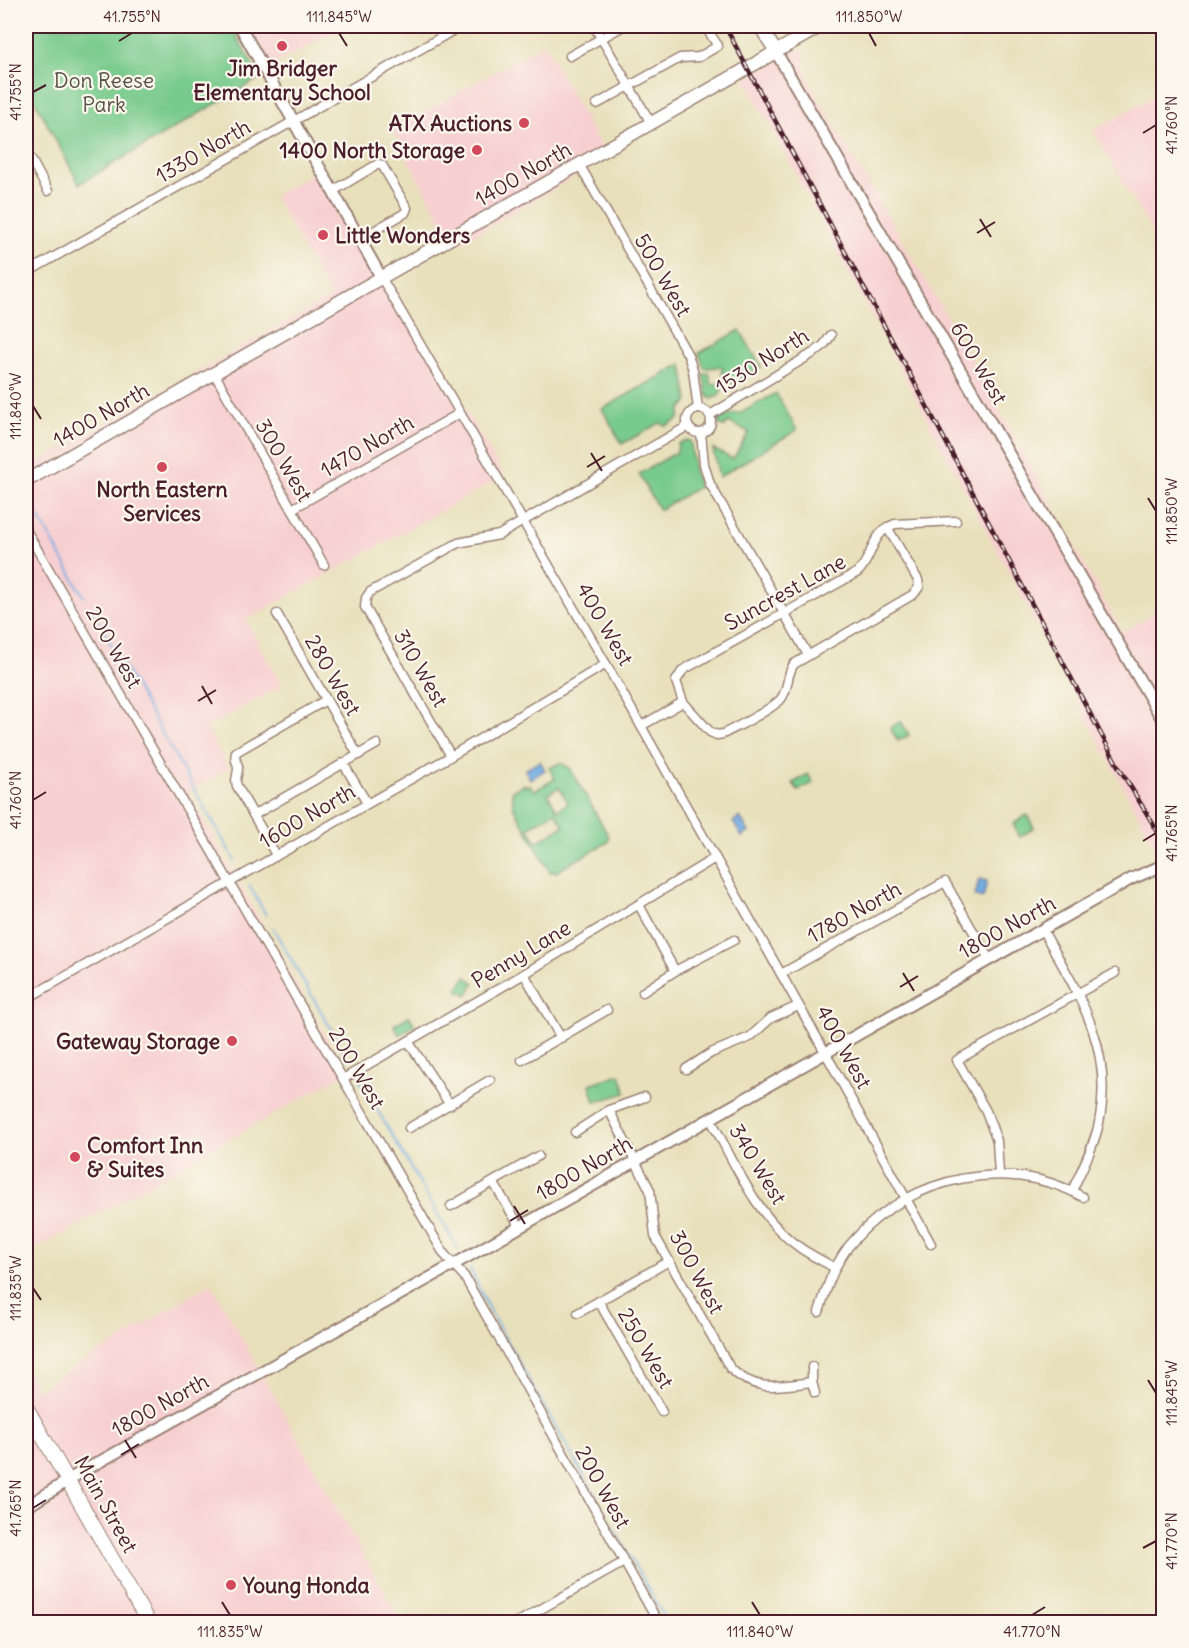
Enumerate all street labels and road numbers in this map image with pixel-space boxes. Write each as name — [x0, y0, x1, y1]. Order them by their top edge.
street label: 1330 North — [151, 113, 255, 189]
street label: 1400 North — [470, 136, 576, 212]
street label: 500 West — [629, 229, 697, 321]
street label: 600 West — [945, 317, 1013, 409]
street label: 1530 North — [710, 322, 814, 400]
street label: 1400 North — [48, 377, 154, 453]
street label: 1470 North — [316, 408, 418, 484]
street label: 300 West — [250, 414, 318, 506]
street label: Suncrest Lane — [720, 548, 850, 636]
street label: 400 West — [571, 578, 639, 670]
street label: 200 West — [80, 601, 148, 693]
street label: 310 West — [388, 624, 454, 712]
street label: 280 West — [299, 630, 367, 720]
street label: 1600 North — [254, 778, 360, 854]
street label: 1780 North — [802, 875, 906, 949]
street label: 1800 North — [954, 889, 1060, 965]
street label: Penny Lane — [466, 914, 576, 994]
street label: 400 West — [810, 1001, 878, 1093]
street label: 200 West — [323, 1022, 391, 1114]
street label: 340 West — [723, 1119, 793, 1209]
street label: 1800 North — [531, 1130, 637, 1206]
street label: 300 West — [664, 1226, 730, 1318]
street label: 250 West — [612, 1303, 680, 1393]
street label: 1800 North — [107, 1367, 213, 1443]
street label: 200 West — [569, 1441, 637, 1533]
street label: Main Street — [68, 1451, 144, 1557]

